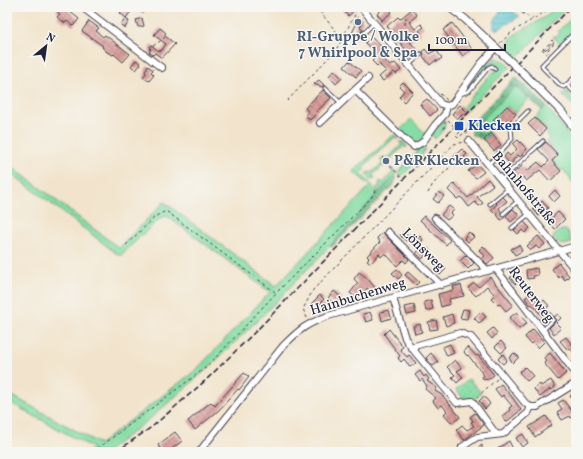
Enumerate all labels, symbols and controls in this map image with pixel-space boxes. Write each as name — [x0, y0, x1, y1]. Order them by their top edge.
marker: RI-Gruppe / Wolke 7 Whirlpool & Spa — [353, 17, 363, 27]
north arrow — [26, 26, 66, 66]
scale bar — [429, 26, 505, 52]
place label: RI-Gruppe / Wolke 7 Whirlpool & Spa — [297, 28, 419, 63]
text: N — [43, 30, 57, 47]
text: 100 m — [435, 33, 468, 49]
place label: Klecken — [468, 117, 521, 136]
marker: Klecken — [453, 120, 465, 132]
street label: Bahnhofstraße — [487, 148, 561, 231]
place label: P&R Klecken — [394, 152, 479, 171]
marker: P&R Klecken — [381, 156, 391, 166]
street label: Lönsweg — [397, 224, 449, 276]
street label: Reuterweg — [504, 263, 558, 327]
street label: Hainbuchenweg — [308, 273, 408, 321]

